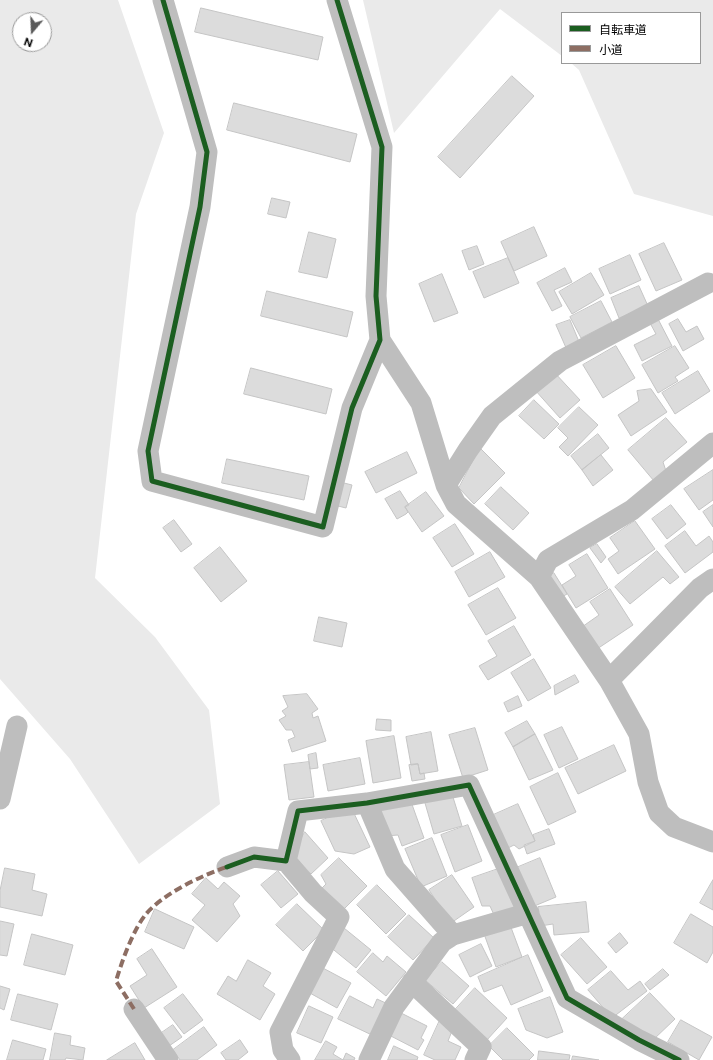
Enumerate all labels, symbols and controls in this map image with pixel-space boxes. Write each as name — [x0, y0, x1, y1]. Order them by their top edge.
north arrow — [12, 12, 52, 52]
legend — [561, 12, 701, 64]
text: 自転車道 — [599, 23, 647, 37]
text: N — [22, 35, 34, 49]
text: 小道 — [599, 43, 623, 57]

